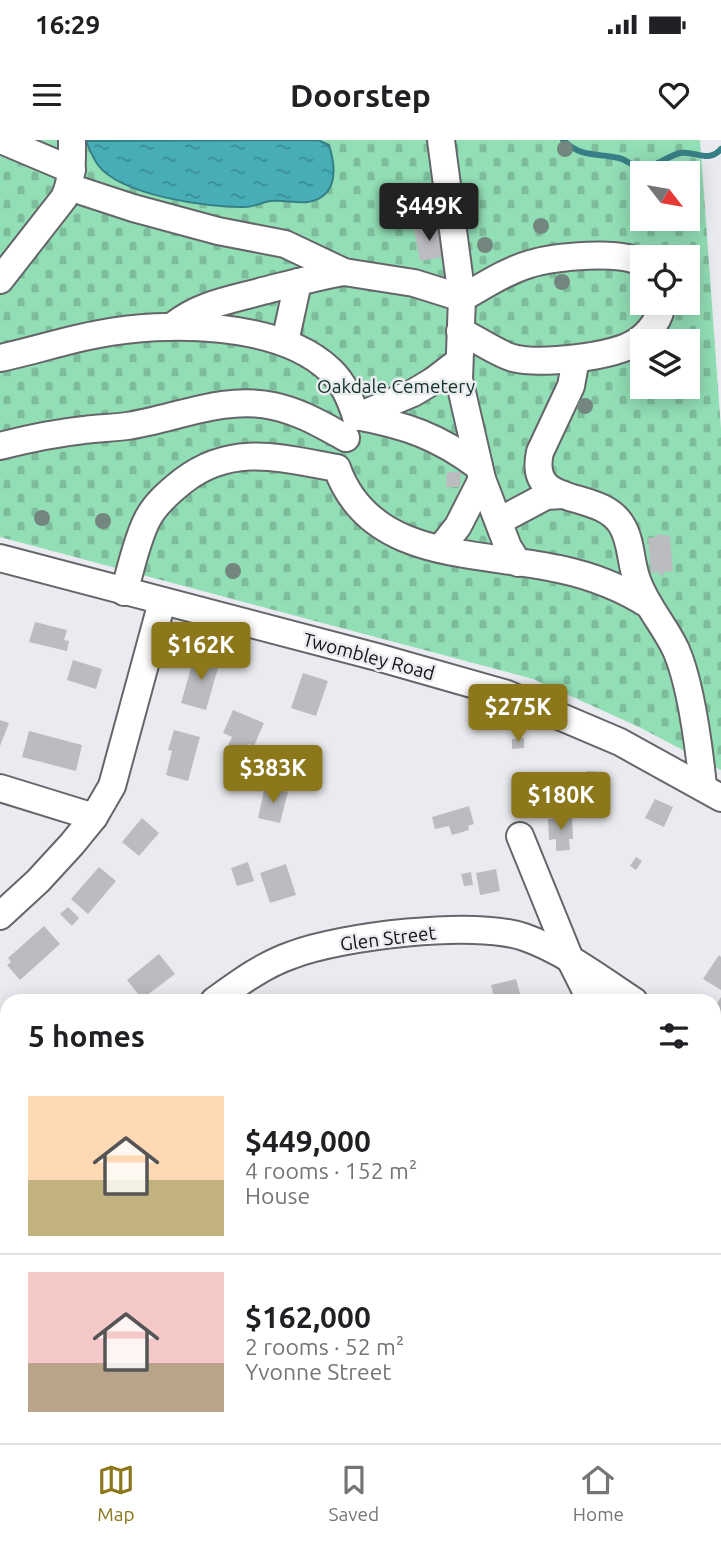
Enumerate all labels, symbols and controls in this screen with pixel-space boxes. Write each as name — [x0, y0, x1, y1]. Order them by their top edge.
text: 16:29 — [35, 10, 100, 39]
icon: menu — [28, 76, 66, 114]
icon: heart — [655, 76, 693, 114]
text: Doorstep — [290, 77, 431, 113]
north arrow — [630, 161, 700, 231]
map controls — [630, 161, 700, 399]
pin: $449K — [380, 183, 478, 243]
text: $449K — [395, 193, 463, 218]
button: locate — [630, 245, 700, 315]
button: layers — [630, 329, 700, 399]
park label: Oakdale Cemetery — [317, 375, 475, 397]
pin: $162K — [152, 622, 250, 682]
street label: Twombley Road — [301, 628, 437, 684]
text: $162K — [167, 632, 235, 657]
pin: $275K — [469, 684, 567, 744]
text: $275K — [484, 694, 552, 719]
pin: $383K — [224, 746, 322, 805]
text: $383K — [239, 755, 307, 780]
pin: $180K — [512, 772, 610, 832]
text: $180K — [527, 782, 595, 807]
street label: Glen Street — [339, 921, 438, 955]
icon: filters — [655, 1017, 693, 1055]
text: 5 homes — [28, 1019, 145, 1053]
icon: home — [84, 1124, 168, 1208]
text: $449,000 — [245, 1124, 371, 1158]
text: 4 rooms · 152 m² — [245, 1158, 417, 1183]
text: House — [245, 1183, 310, 1208]
icon: home — [84, 1300, 168, 1384]
text: $162,000 — [245, 1300, 371, 1334]
text: 2 rooms · 52 m² — [245, 1334, 404, 1359]
text: Yvonne Street — [245, 1359, 391, 1384]
tab: Map — [97, 1461, 135, 1525]
tab: Saved — [329, 1461, 379, 1525]
tab: Home — [573, 1461, 624, 1525]

